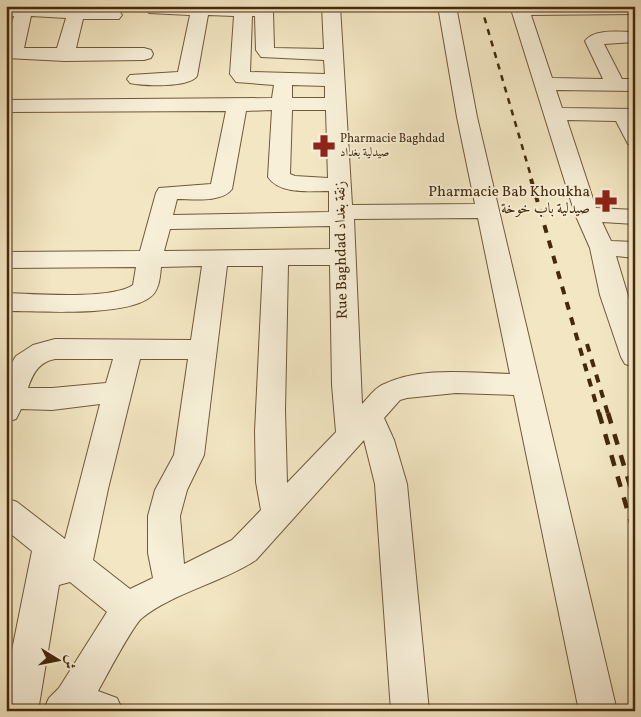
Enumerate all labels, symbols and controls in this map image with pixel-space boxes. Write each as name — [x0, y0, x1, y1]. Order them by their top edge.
place label: Pharmacie Baghdad صيدلية بغداد — [340, 131, 445, 161]
pharmacy icon: Pharmacie Baghdad صيدلية بغداد — [311, 133, 337, 159]
street label: Rue Baghdad زنقة بغداد — [330, 181, 354, 319]
place label: Pharmacie Bab Khoukha صيدلية باب خوخة — [428, 182, 590, 220]
pharmacy icon: Pharmacie Bab Khoukha صيدلية باب خوخة — [593, 188, 619, 214]
north arrow — [32, 634, 82, 684]
text: ش — [59, 654, 80, 671]

